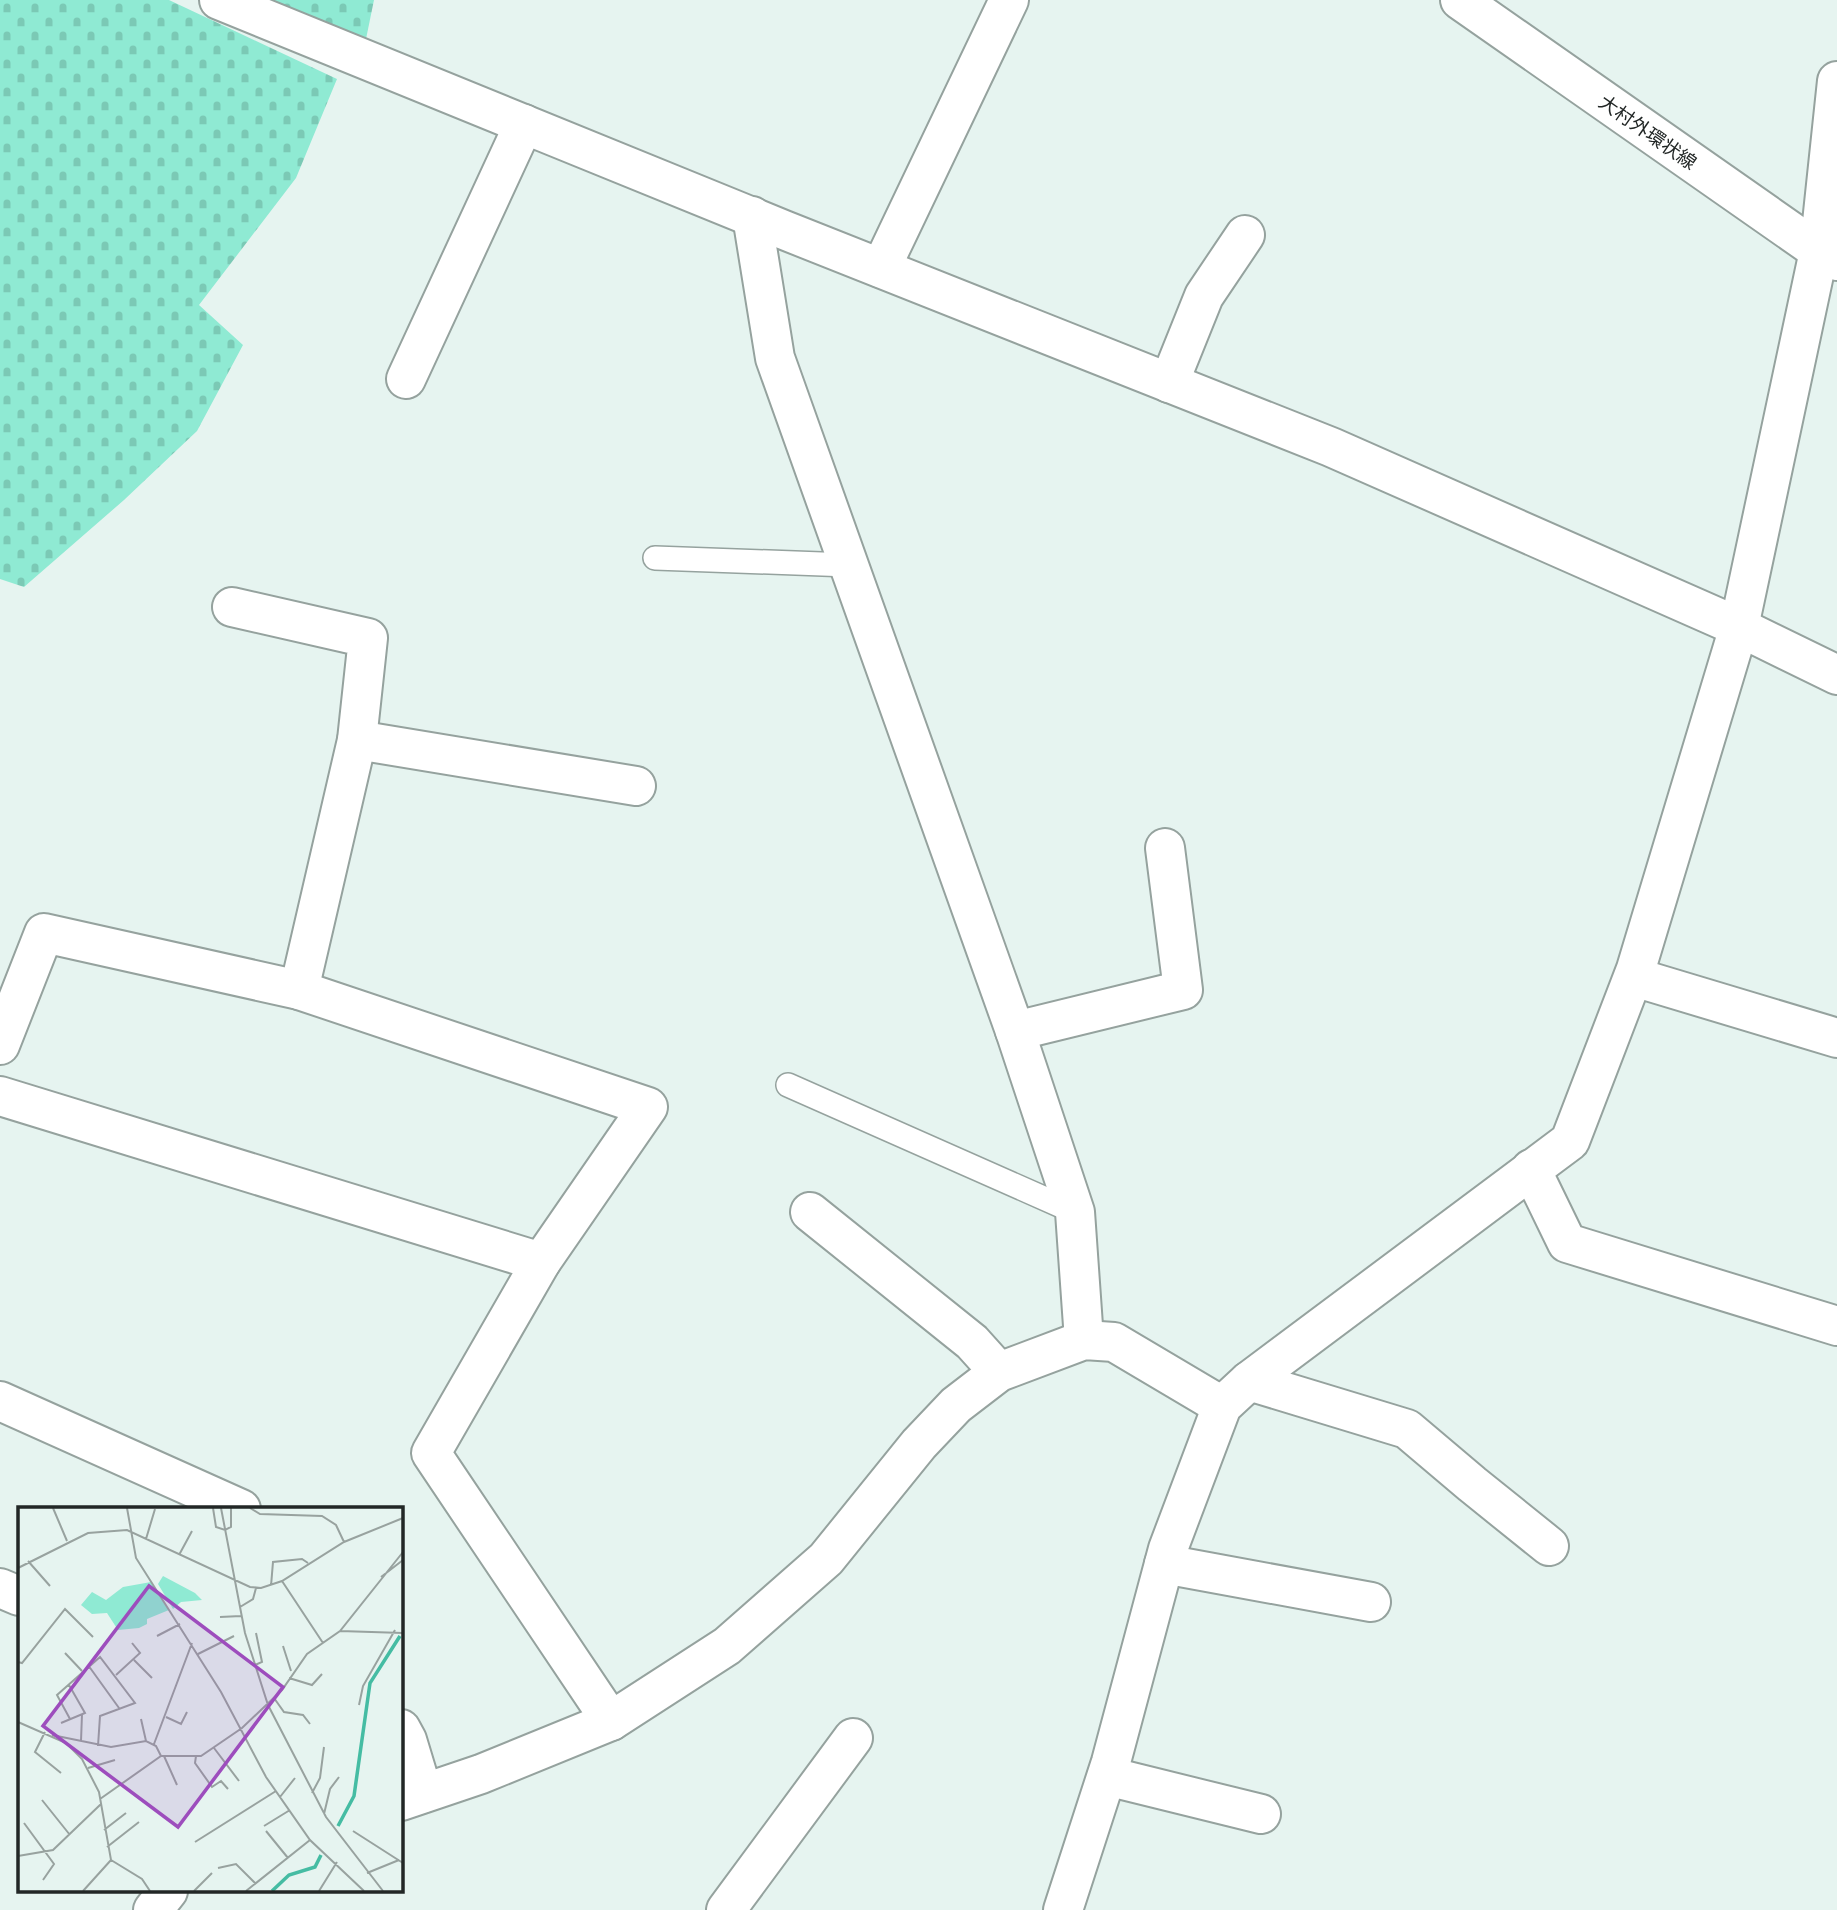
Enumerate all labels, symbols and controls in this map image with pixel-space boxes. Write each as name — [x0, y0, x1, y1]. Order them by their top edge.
street label: 大村外環状線 — [1594, 89, 1702, 175]
inset map — [18, 1507, 402, 1892]

